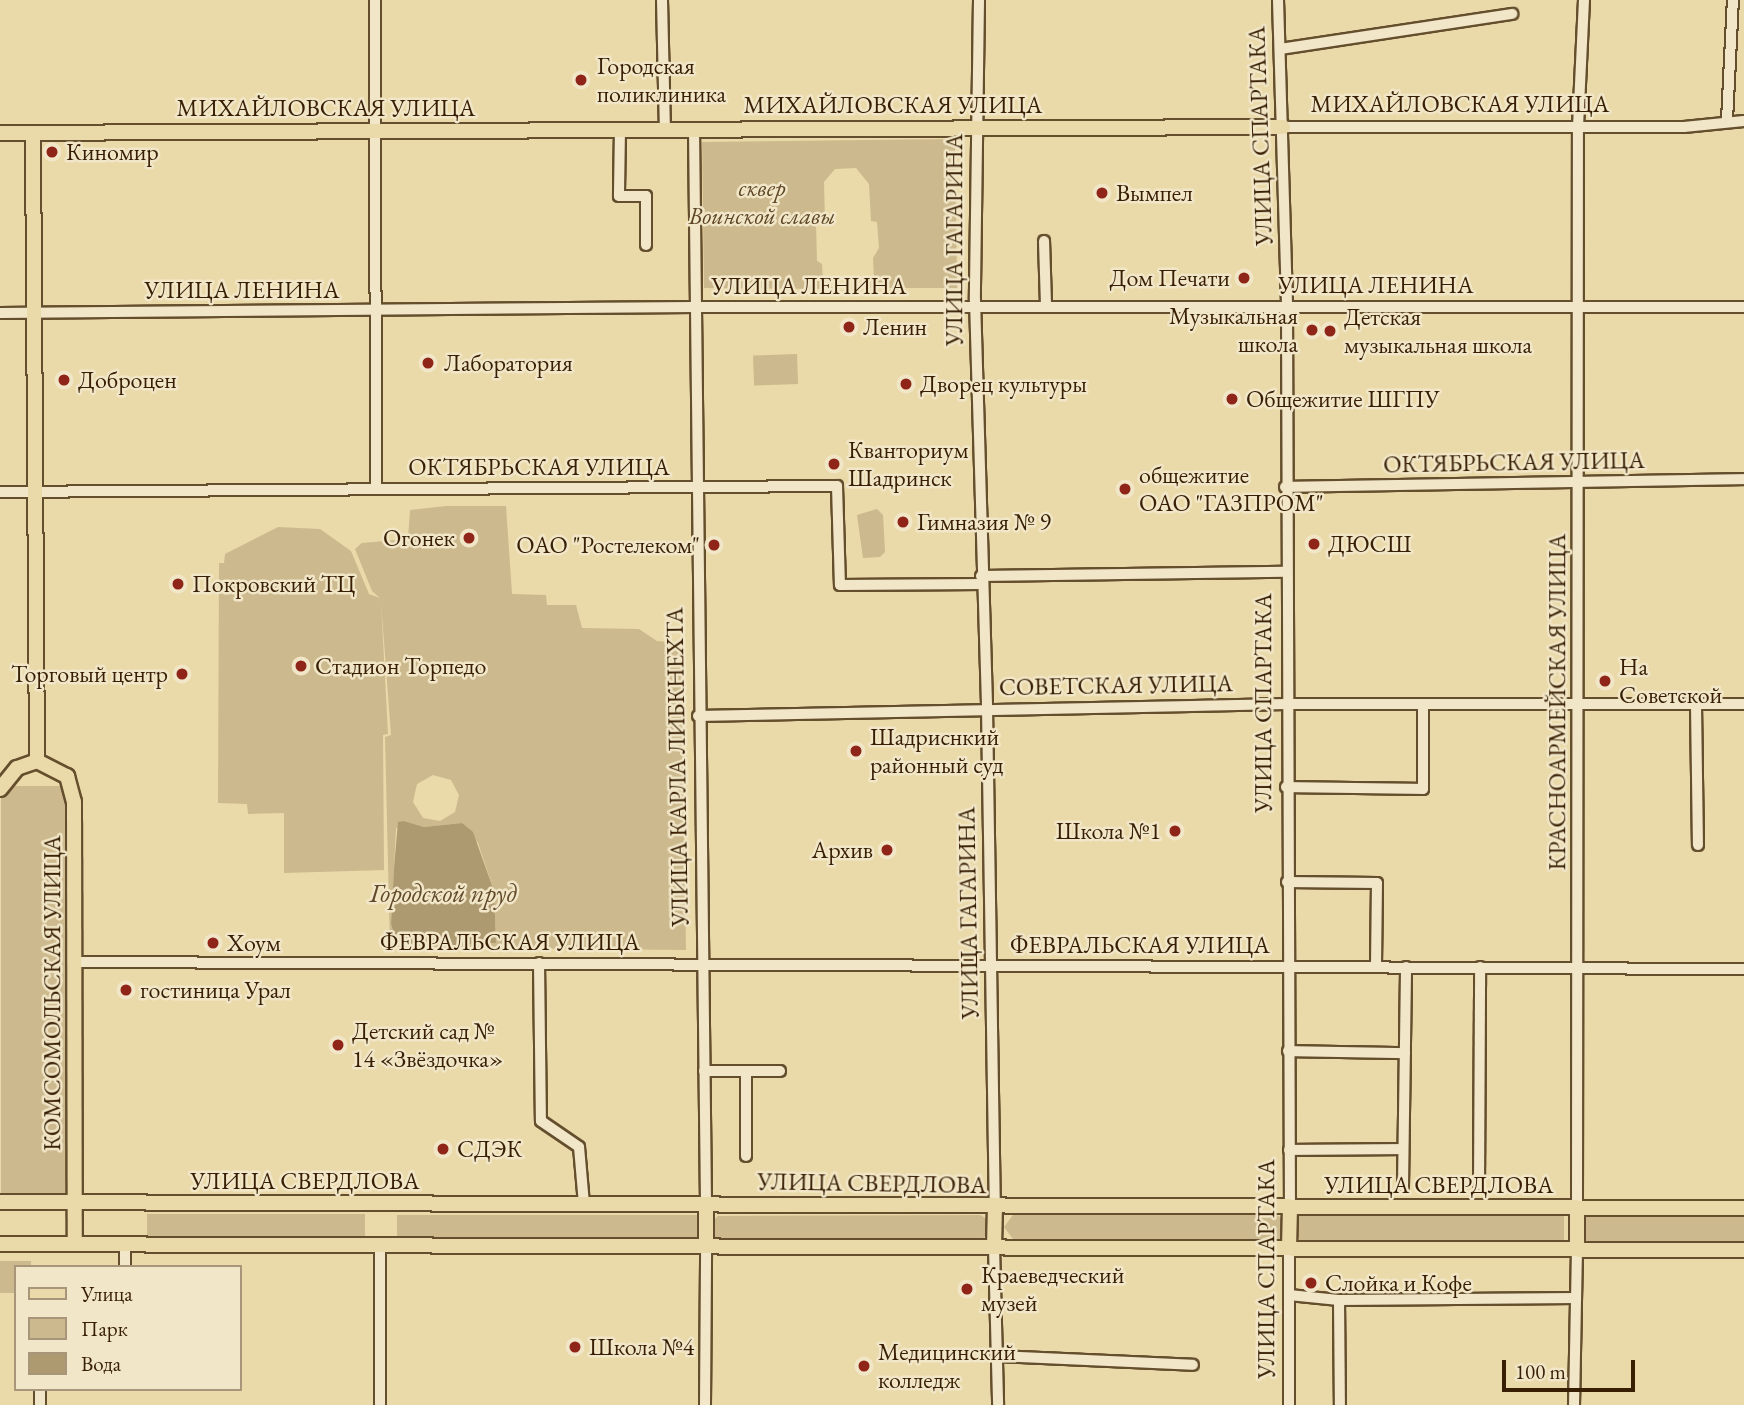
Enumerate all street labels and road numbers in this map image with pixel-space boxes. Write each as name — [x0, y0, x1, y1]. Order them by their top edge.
street label: УЛИЦА СПАРТАКА — [1242, 26, 1278, 246]
street label: МИХАЙЛОВСКАЯ УЛИЦА — [1311, 90, 1609, 118]
street label: МИХАЙЛОВСКАЯ УЛИЦА — [744, 91, 1042, 119]
street label: МИХАЙЛОВСКАЯ УЛИЦА — [177, 94, 475, 122]
street label: УЛИЦА ГАГАРИНА — [940, 134, 968, 346]
street label: УЛИЦА ЛЕНИНА — [1278, 271, 1474, 299]
street label: УЛИЦА ЛЕНИНА — [711, 272, 907, 300]
street label: УЛИЦА ЛЕНИНА — [144, 276, 340, 304]
street label: ОКТЯБРЬСКАЯ УЛИЦА — [1383, 445, 1645, 479]
street label: ОКТЯБРЬСКАЯ УЛИЦА — [408, 453, 670, 481]
street label: КРАСНОАРМЕЙСКАЯ УЛИЦА — [1543, 534, 1571, 870]
street label: УЛИЦА СПАРТАКА — [1249, 593, 1277, 813]
street label: УЛИЦА КАРЛА ЛИБКНЕХТА — [660, 607, 694, 927]
street label: СОВЕТСКАЯ УЛИЦА — [999, 669, 1233, 701]
street label: УЛИЦА ГАГАРИНА — [952, 807, 984, 1019]
street label: КОМСОМОЛЬСКАЯ УЛИЦА — [38, 835, 66, 1151]
street label: ФЕВРАЛЬСКАЯ УЛИЦА — [380, 928, 640, 956]
street label: ФЕВРАЛЬСКАЯ УЛИЦА — [1010, 931, 1270, 959]
street label: УЛИЦА СПАРТАКА — [1252, 1159, 1280, 1379]
street label: УЛИЦА СВЕРДЛОВА — [190, 1167, 420, 1195]
street label: УЛИЦА СВЕРДЛОВА — [757, 1167, 987, 1199]
street label: УЛИЦА СВЕРДЛОВА — [1324, 1171, 1554, 1199]

